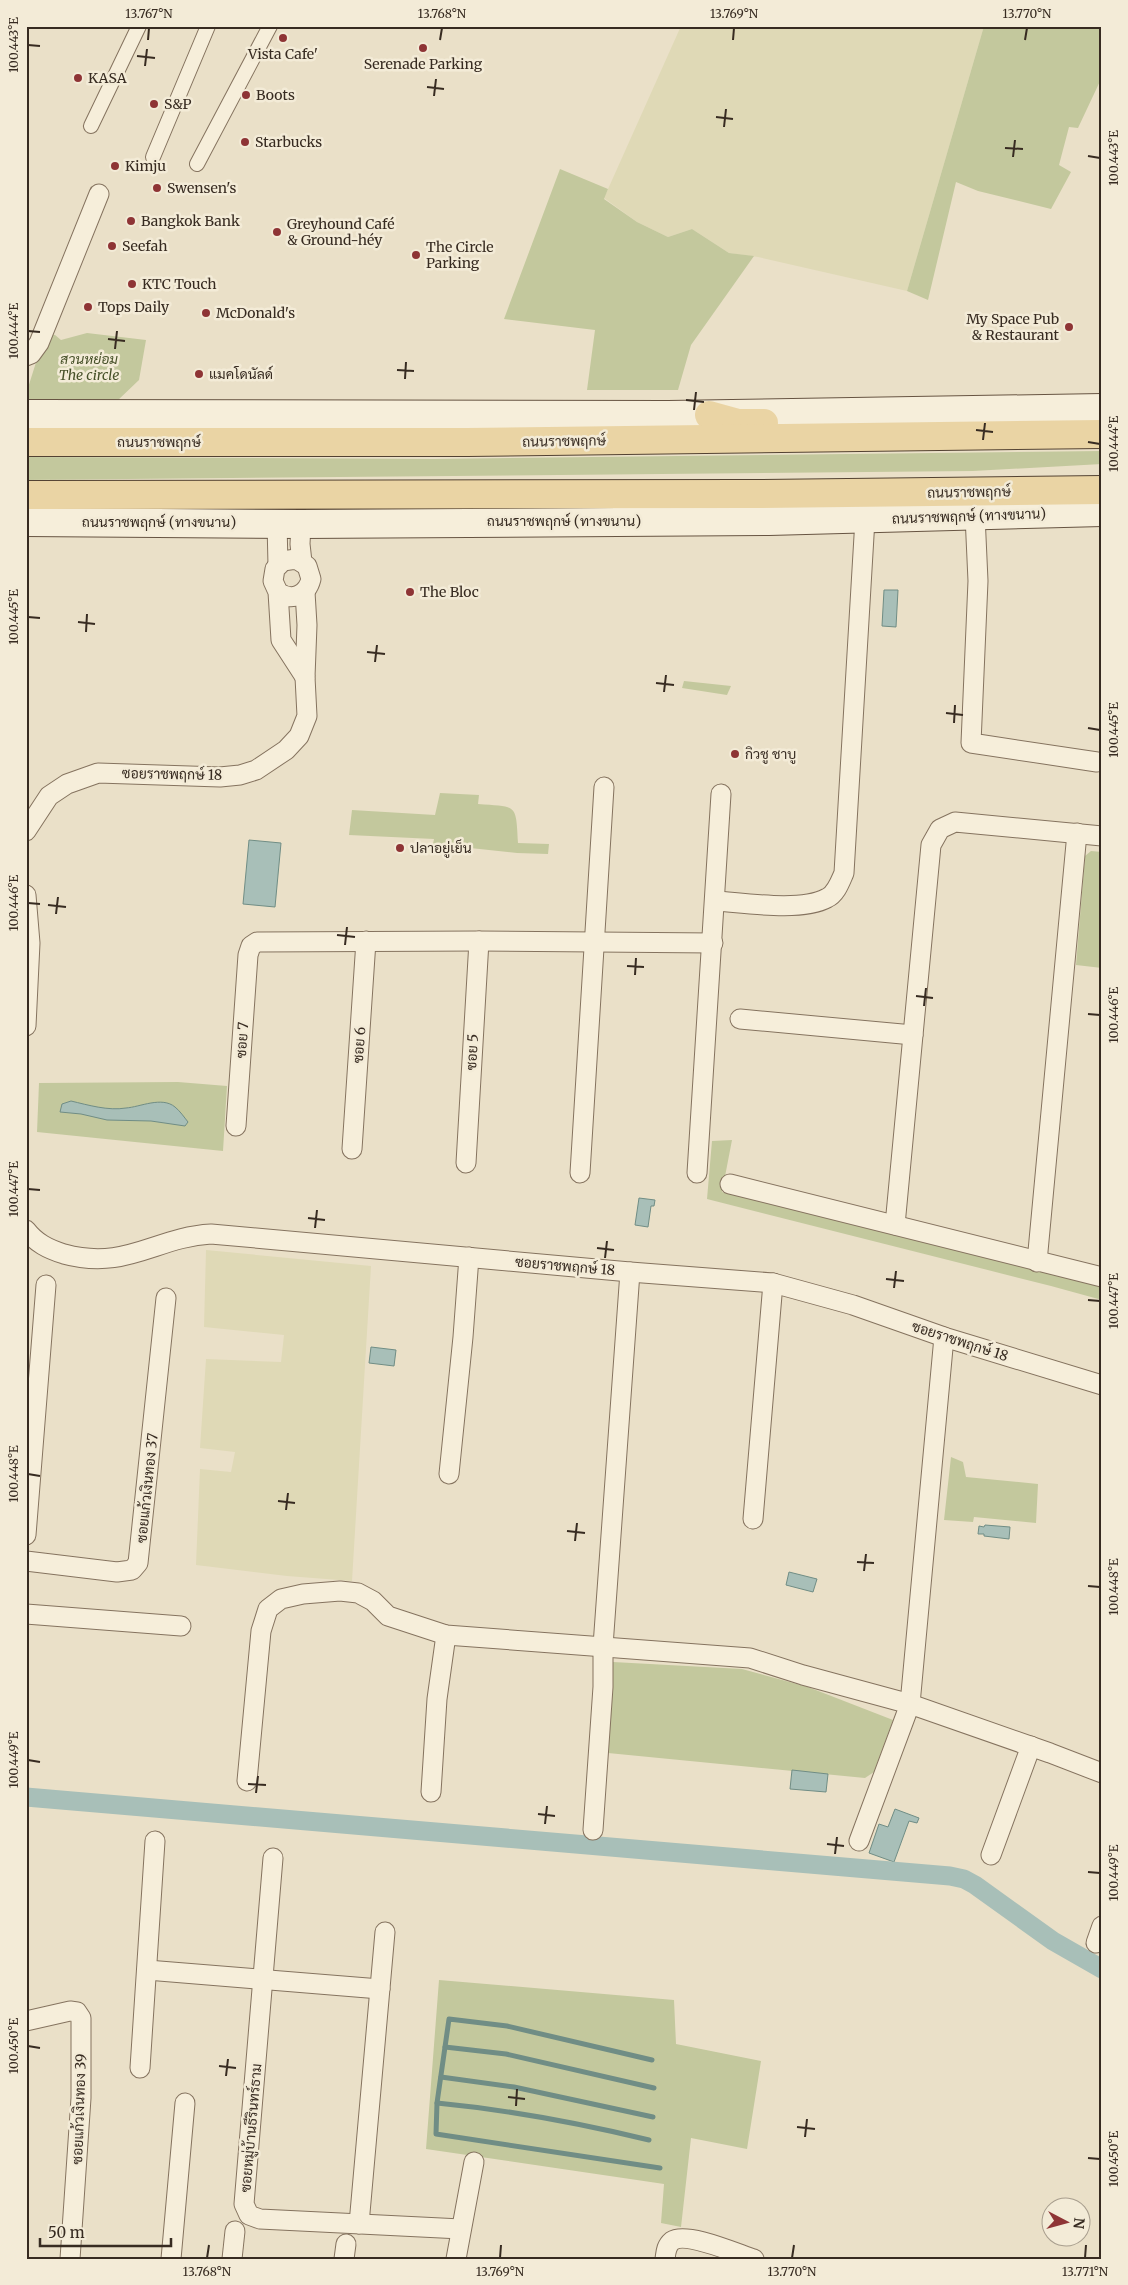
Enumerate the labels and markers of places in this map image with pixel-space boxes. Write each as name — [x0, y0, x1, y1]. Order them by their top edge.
marker: Vista Cafe' — [277, 32, 289, 44]
marker: Serenade Parking — [417, 42, 429, 54]
place label: Vista Cafe' — [247, 45, 318, 63]
place label: Serenade Parking — [364, 55, 483, 73]
place label: KASA — [88, 69, 127, 87]
marker: KASA — [72, 72, 84, 84]
place label: Boots — [256, 86, 295, 104]
marker: Boots — [240, 89, 252, 101]
place label: S&P — [164, 95, 192, 113]
marker: S&P — [148, 98, 160, 110]
place label: Starbucks — [255, 133, 322, 151]
marker: Starbucks — [239, 136, 251, 148]
place label: Kimju — [125, 157, 166, 175]
marker: Kimju — [109, 160, 121, 172]
place label: Swensen's — [167, 179, 237, 197]
marker: Swensen's — [151, 182, 163, 194]
place label: Bangkok Bank — [141, 212, 240, 230]
marker: Bangkok Bank — [125, 215, 137, 227]
place label: Greyhound Café & Ground-héy — [287, 215, 394, 249]
marker: Greyhound Café & Ground-héy — [271, 226, 283, 238]
place label: Seefah — [122, 237, 167, 255]
place label: The Circle Parking — [426, 238, 494, 272]
marker: Seefah — [106, 240, 118, 252]
marker: The Circle Parking — [410, 249, 422, 261]
place label: KTC Touch — [142, 275, 217, 293]
marker: KTC Touch — [126, 278, 138, 290]
place label: Tops Daily — [98, 298, 170, 316]
marker: Tops Daily — [82, 301, 94, 313]
place label: McDonald's — [216, 304, 295, 322]
marker: McDonald's — [200, 307, 212, 319]
place label: My Space Pub & Restaurant — [966, 310, 1060, 344]
marker: My Space Pub & Restaurant — [1063, 321, 1075, 333]
place label: แมคโดนัลด์ — [209, 365, 273, 383]
marker: แมคโดนัลด์ — [193, 368, 205, 380]
place label: The Bloc — [420, 583, 479, 601]
marker: The Bloc — [404, 586, 416, 598]
place label: กิวชู ชาบู — [745, 745, 796, 764]
marker: กิวชู ชาบู — [729, 748, 741, 760]
place label: ปลาอยู่เย็น — [410, 839, 472, 858]
marker: ปลาอยู่เย็น — [394, 842, 406, 854]

